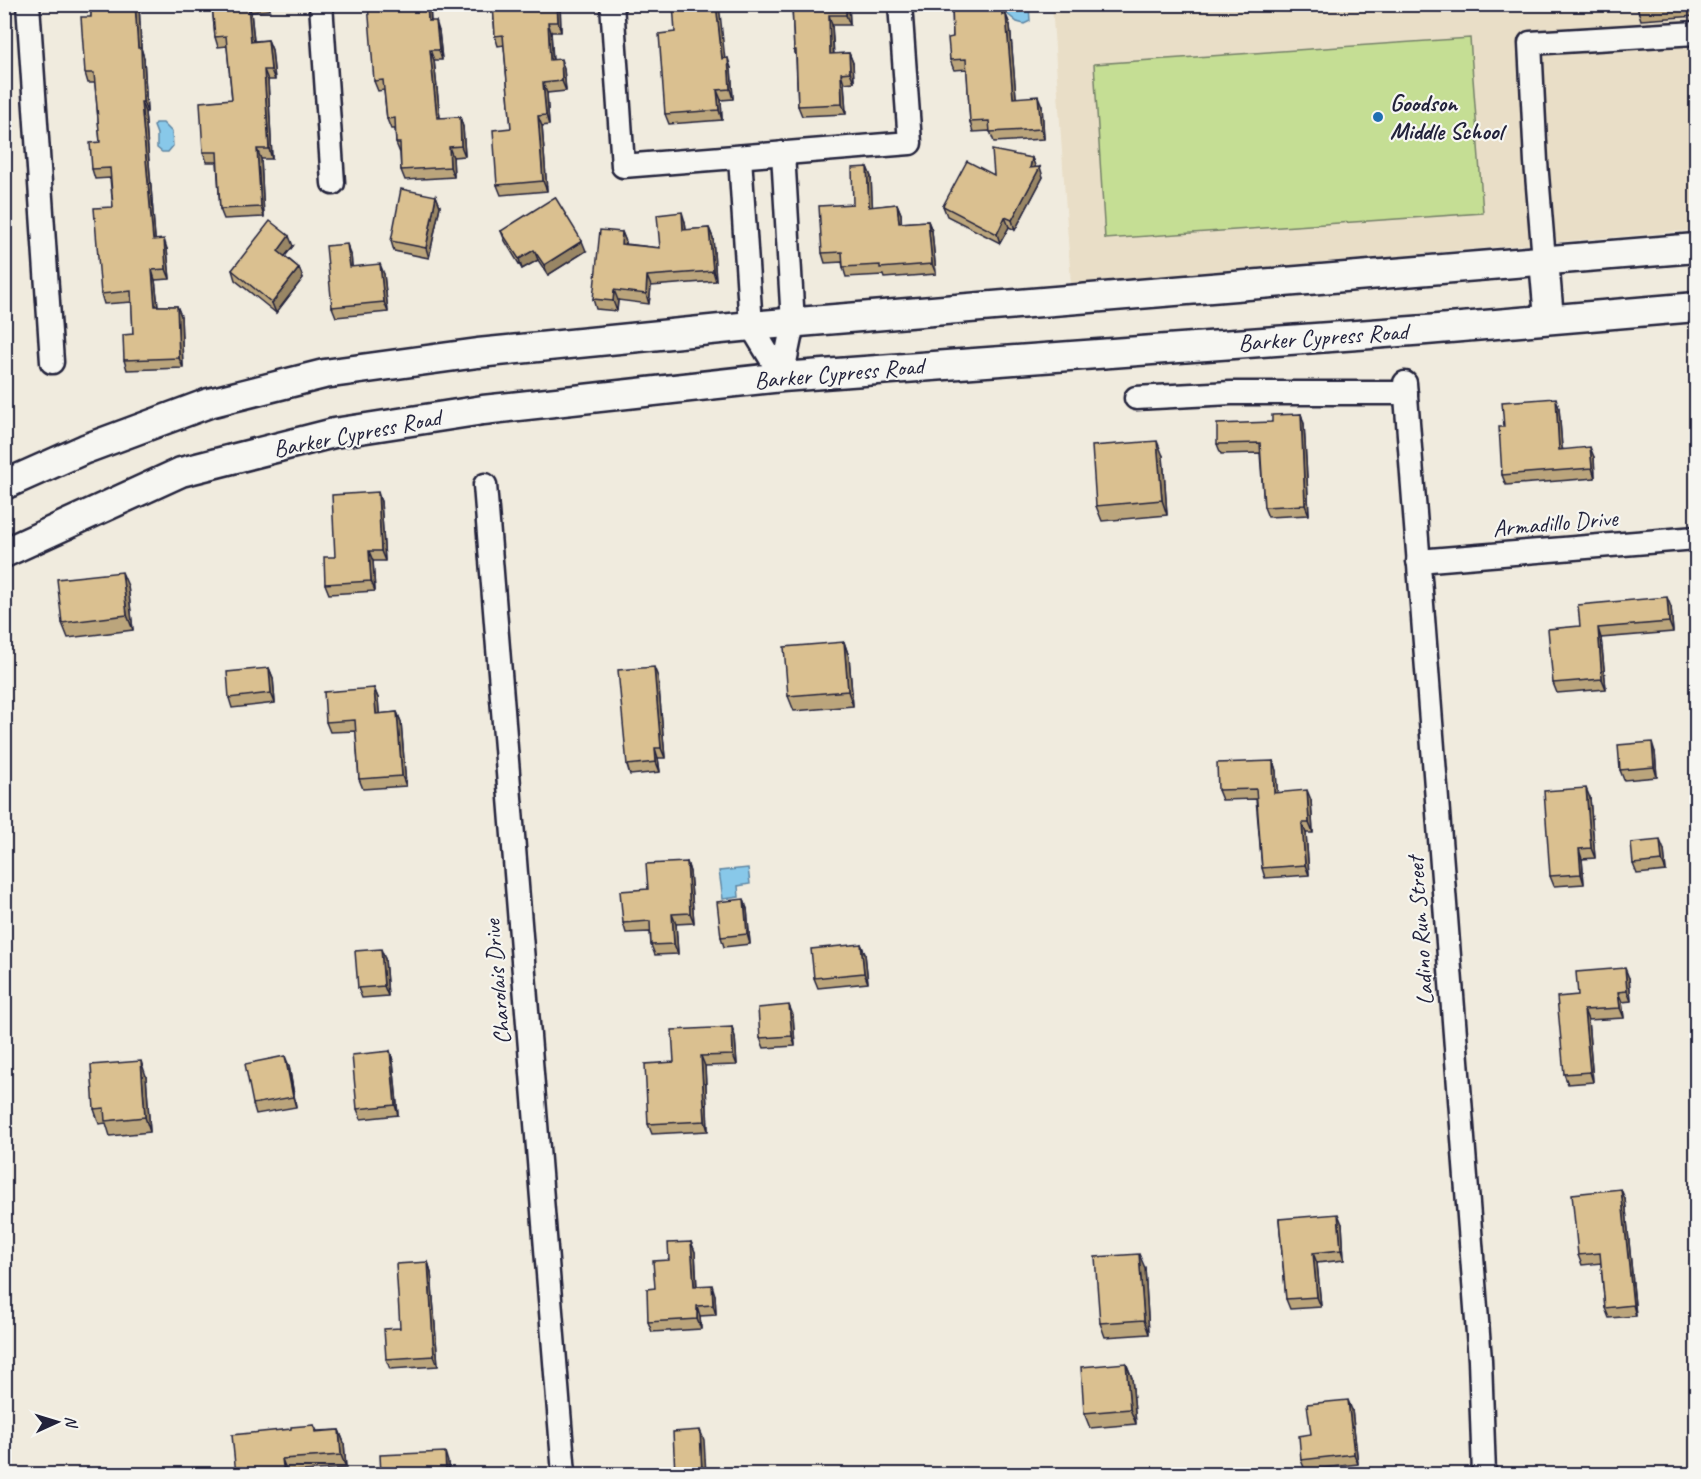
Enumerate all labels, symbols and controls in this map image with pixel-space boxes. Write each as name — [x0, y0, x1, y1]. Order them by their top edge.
place label: Goodson Middle School — [1390, 88, 1507, 146]
marker: Goodson Middle School — [1371, 110, 1385, 124]
street label: Barker Cypress Road — [1237, 316, 1412, 358]
street label: Barker Cypress Road — [753, 350, 929, 395]
street label: Barker Cypress Road — [271, 401, 447, 464]
street label: Armadillo Drive — [1491, 502, 1621, 543]
street label: Ladino Run Street — [1400, 853, 1440, 1006]
street label: Charolais Drive — [476, 916, 517, 1046]
north arrow — [27, 1392, 87, 1452]
text: N — [61, 1415, 82, 1430]

